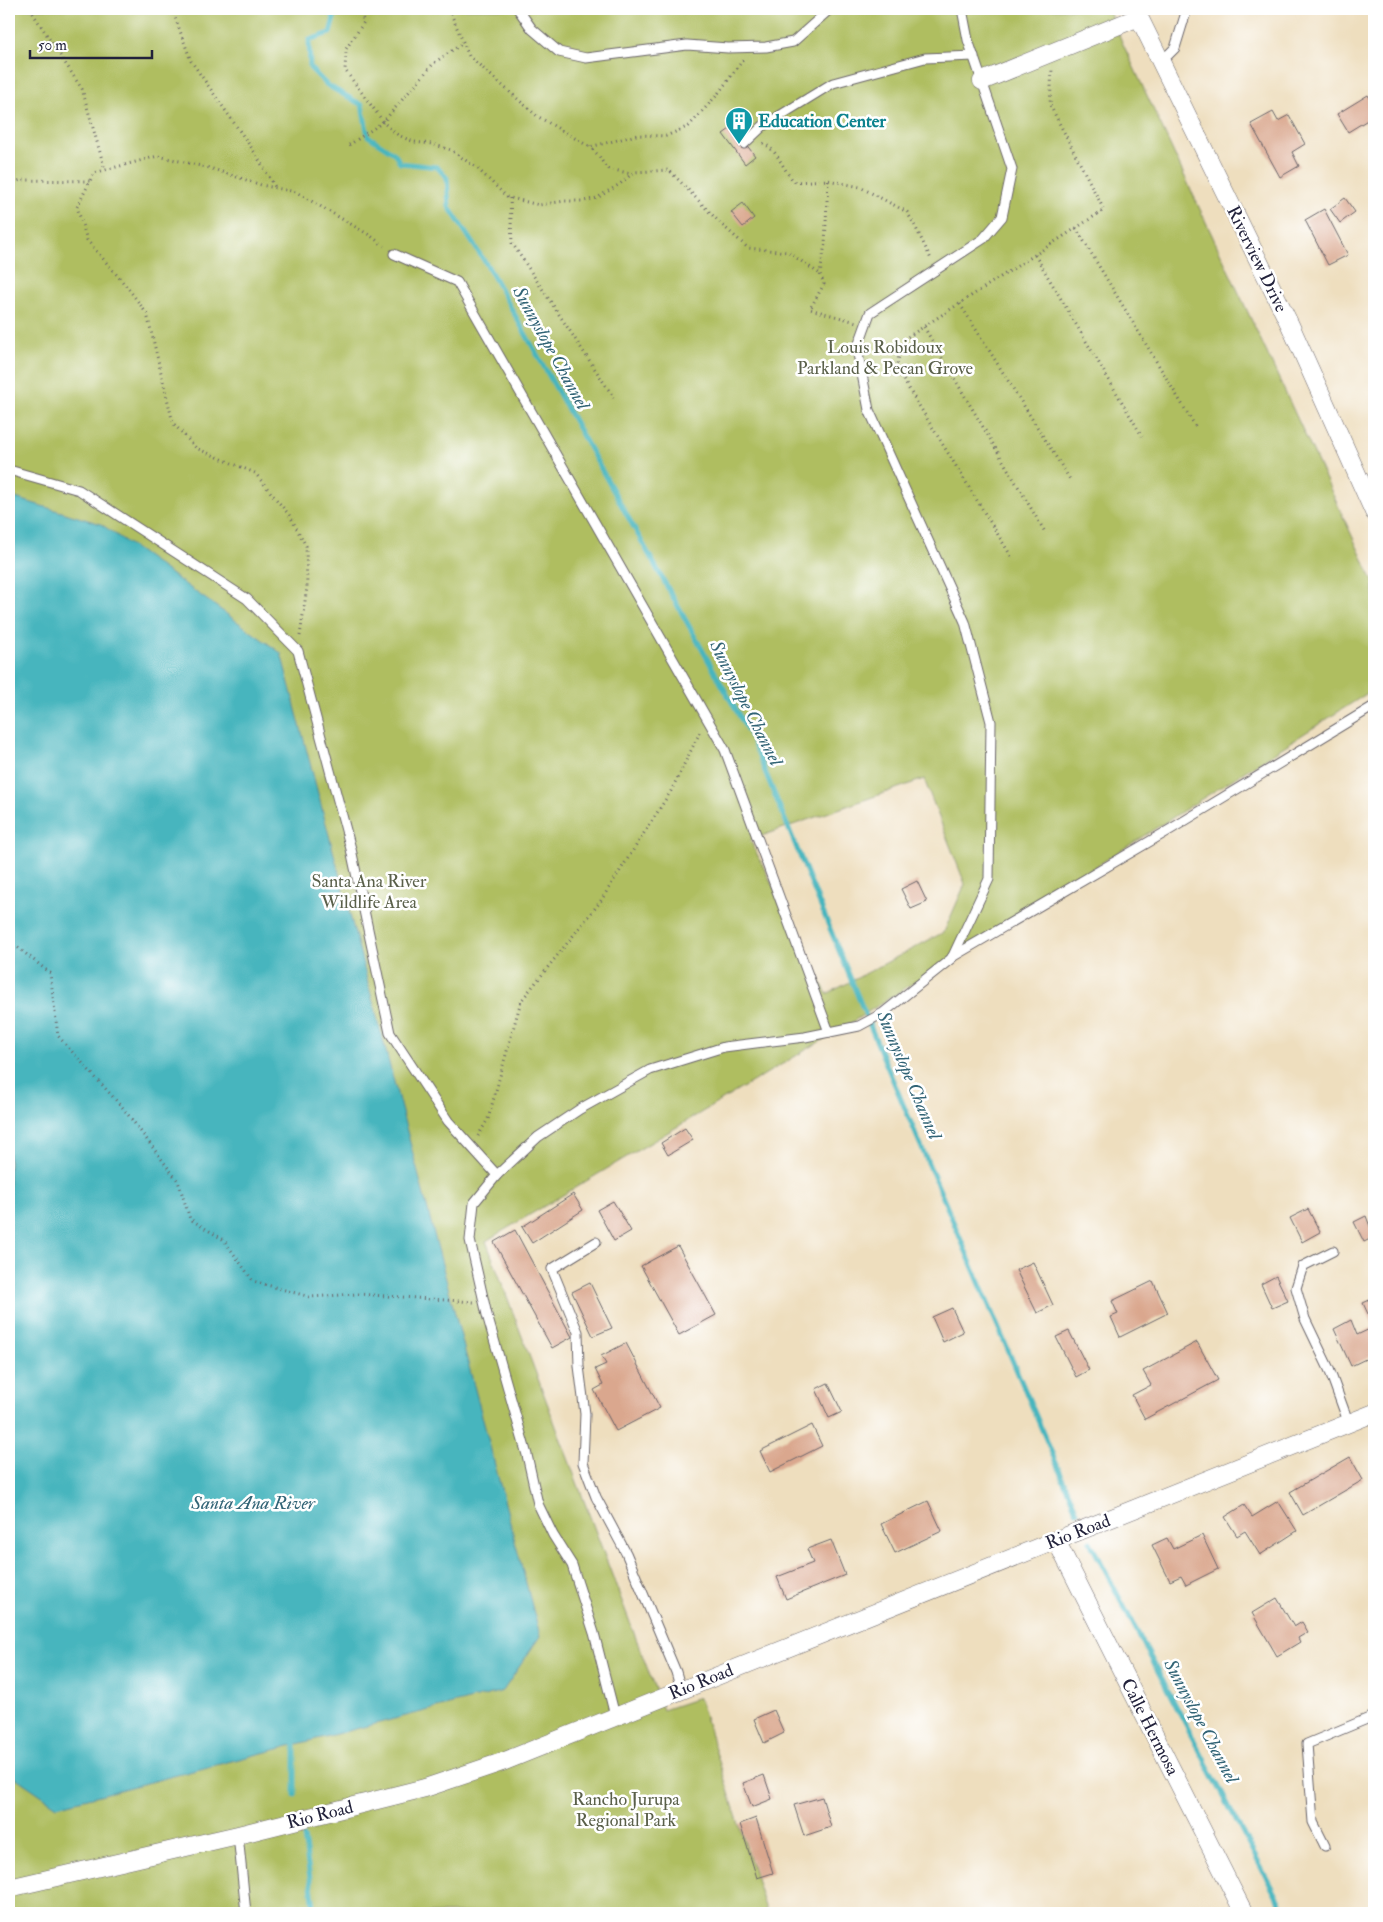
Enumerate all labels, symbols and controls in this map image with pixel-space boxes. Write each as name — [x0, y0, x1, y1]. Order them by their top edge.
scale bar — [30, 28, 152, 60]
text: 50 m — [38, 36, 67, 55]
building icon: Education Center — [724, 106, 754, 145]
place label: Education Center — [758, 110, 886, 133]
street label: Riverview Drive — [1221, 202, 1293, 316]
water label: Sunnyslope Channel — [507, 281, 596, 415]
park label: Louis Robidoux Parkland & Pecan Grove — [797, 336, 974, 380]
water label: Sunnyslope Channel — [704, 635, 789, 771]
park label: Santa Ana River Wildlife Area — [312, 870, 427, 914]
water label: Sunnyslope Channel — [871, 1006, 947, 1144]
water label: Santa Ana River — [190, 1491, 316, 1515]
street label: Rio Road — [1042, 1509, 1114, 1555]
water label: Sunnyslope Channel — [1158, 1654, 1245, 1789]
street label: Rio Road — [665, 1659, 737, 1705]
street label: Calle Hermosa — [1116, 1675, 1185, 1780]
park label: Rancho Jurupa Regional Park — [572, 1788, 680, 1832]
street label: Rio Road — [284, 1796, 356, 1834]

